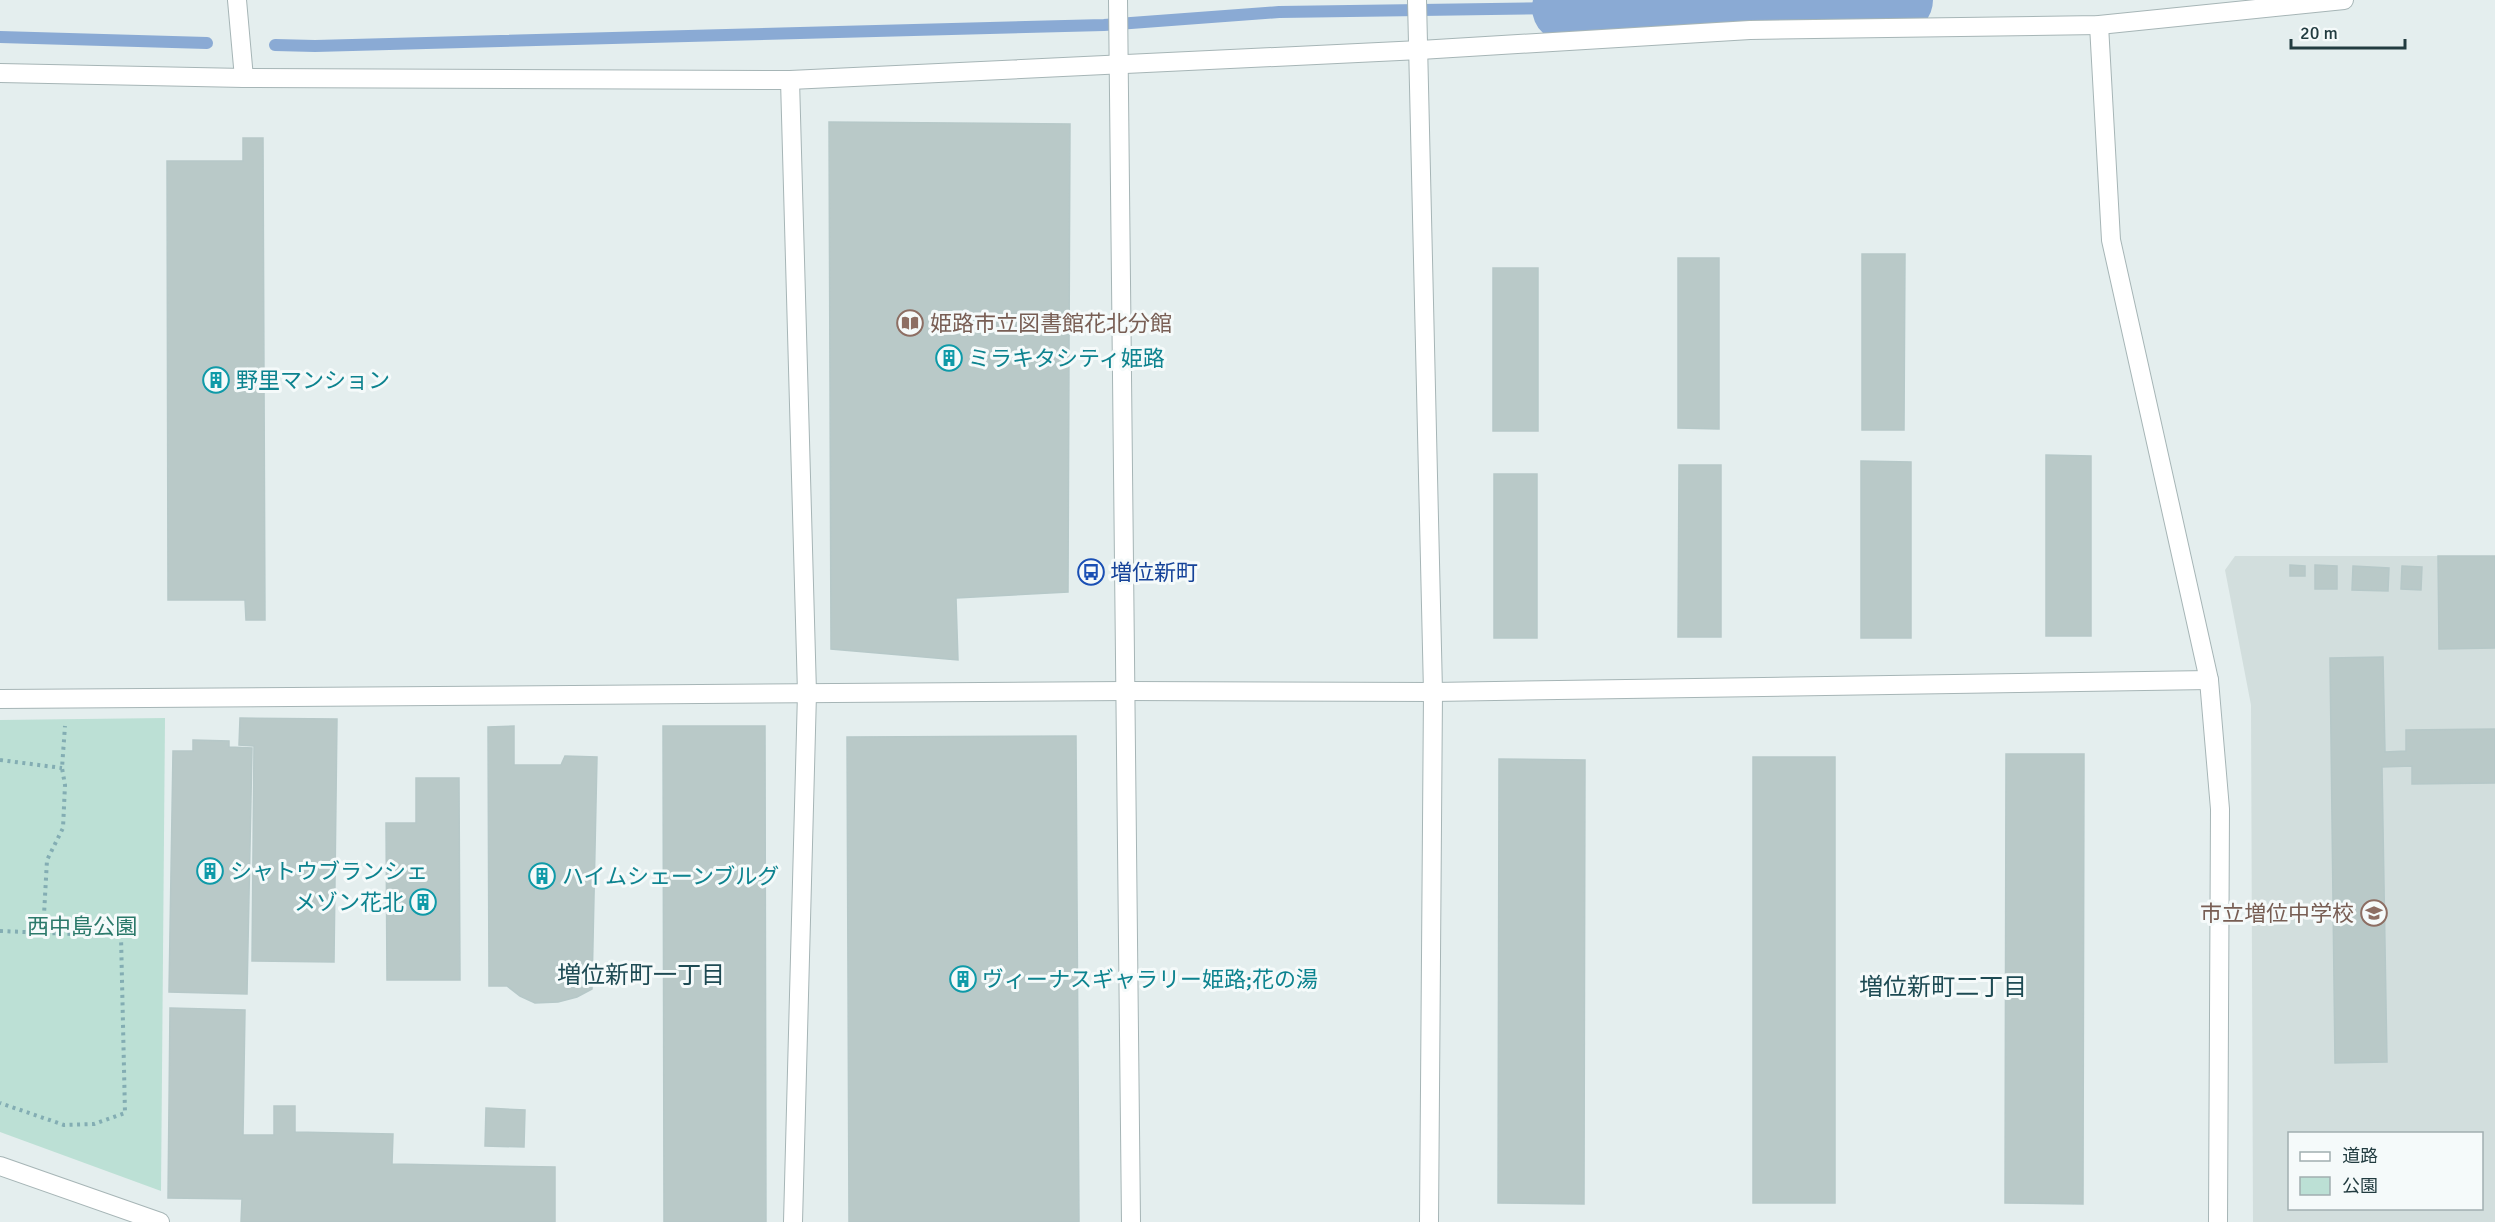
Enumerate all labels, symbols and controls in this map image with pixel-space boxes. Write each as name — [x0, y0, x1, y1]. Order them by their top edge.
scale bar — [2291, 12, 2405, 50]
text: 20 m — [2300, 22, 2338, 44]
library icon: 姫路市立図書館花北分館 — [895, 308, 925, 338]
place label: 姫路市立図書館花北分館 — [930, 310, 1172, 337]
building icon: ミラキタシティ姫路 — [934, 343, 964, 373]
place label: ミラキタシティ姫路 — [968, 345, 1165, 372]
building icon: 野里マンション — [201, 365, 231, 395]
place label: 野里マンション — [236, 367, 390, 394]
bus stop icon: 増位新町 — [1076, 557, 1106, 587]
place label: 増位新町 — [1110, 559, 1198, 586]
building icon: シャトウブランシェ — [195, 856, 225, 886]
place label: シャトウブランシェ — [230, 858, 428, 885]
building icon: ハイムシェーンブルグ — [527, 861, 557, 891]
place label: ハイムシェーンブルグ — [562, 863, 779, 890]
building icon: メゾン花北 — [408, 887, 438, 917]
place label: メゾン花北 — [294, 889, 404, 916]
school or university icon: 市立増位中学校 — [2359, 898, 2389, 928]
place label: 市立増位中学校 — [2200, 900, 2354, 927]
park label: 西中島公園 — [27, 913, 137, 940]
district label: 増位新町一丁目 — [557, 960, 725, 990]
building icon: ヴィーナスギャラリー姫路;花の湯 — [948, 964, 978, 994]
place label: ヴィーナスギャラリー姫路;花の湯 — [982, 966, 1318, 993]
district label: 増位新町二丁目 — [1859, 972, 2027, 1002]
legend — [2288, 1132, 2483, 1210]
text: 道路 — [2342, 1145, 2378, 1167]
text: 公園 — [2342, 1175, 2378, 1197]

